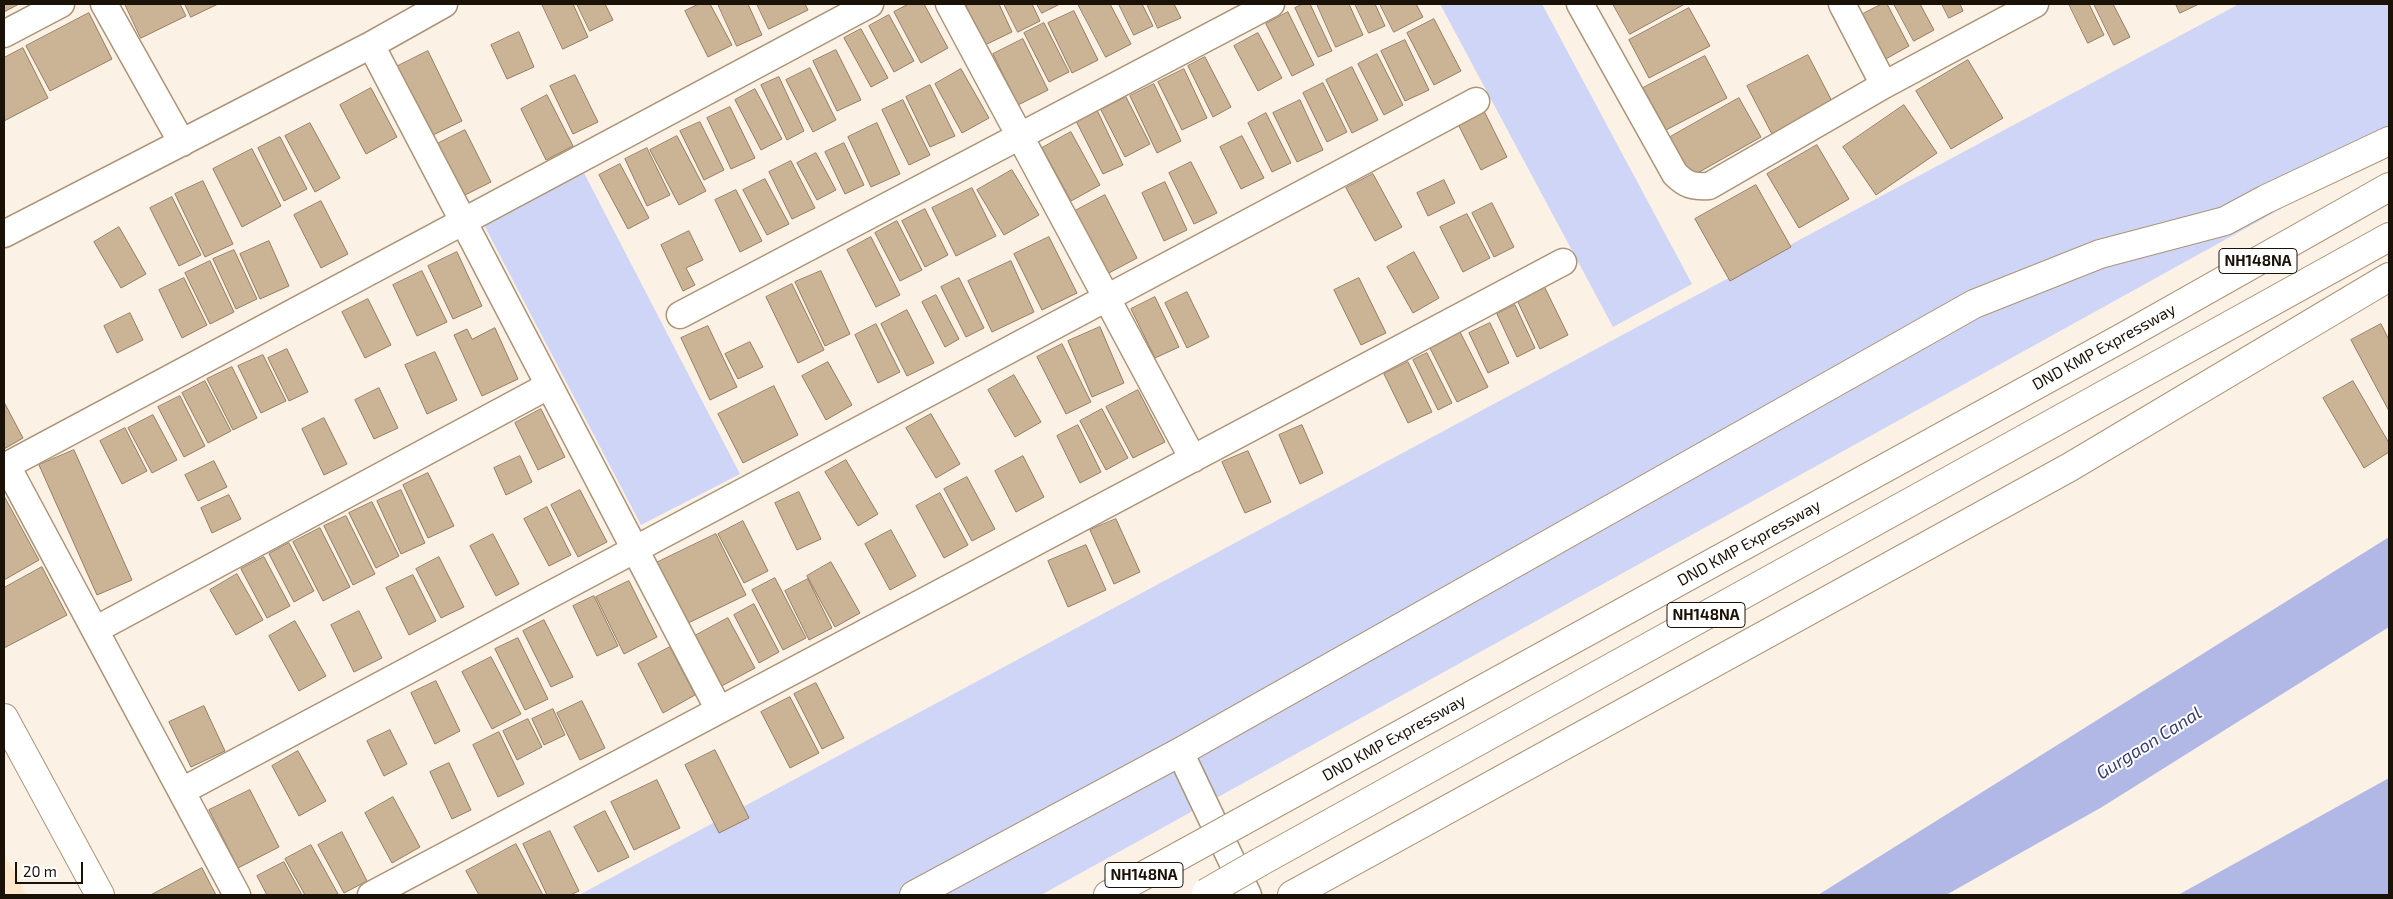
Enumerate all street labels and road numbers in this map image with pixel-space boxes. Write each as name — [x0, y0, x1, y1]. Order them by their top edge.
road number: NH148NA — [2219, 248, 2297, 274]
street label: DND KMP Expressway — [2029, 300, 2179, 394]
street label: DND KMP Expressway — [1674, 496, 1824, 590]
road number: NH148NA — [1667, 602, 1745, 628]
street label: DND KMP Expressway — [1319, 691, 1469, 785]
road number: NH148NA — [1105, 862, 1183, 888]

